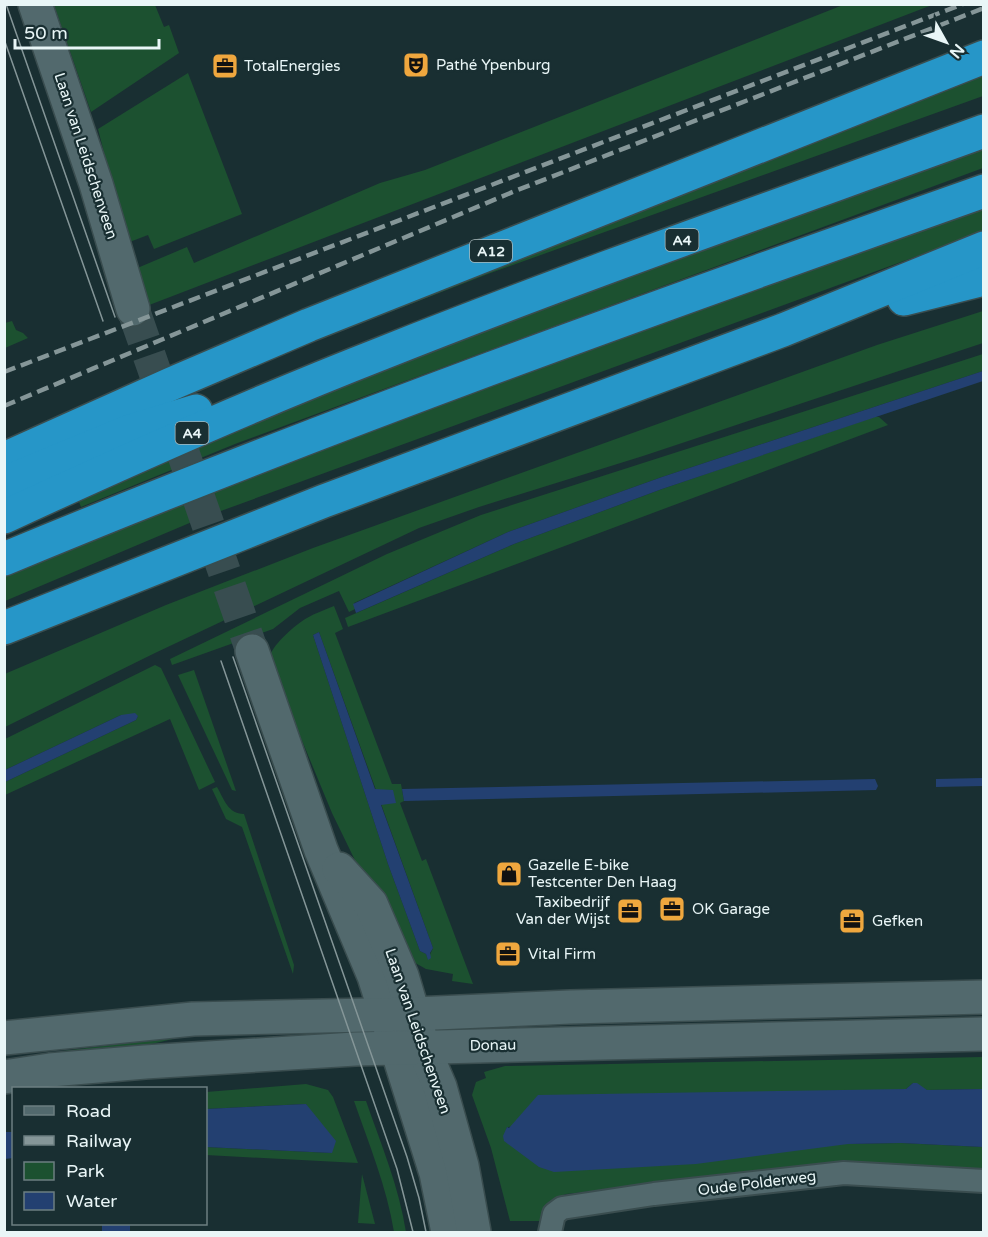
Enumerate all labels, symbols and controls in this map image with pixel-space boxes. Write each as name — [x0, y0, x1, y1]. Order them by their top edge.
scale bar — [15, 12, 159, 50]
north arrow — [916, 12, 976, 72]
text: 50 m — [24, 22, 68, 44]
text: N — [945, 40, 969, 62]
theatre icon: Pathé Ypenburg — [401, 50, 431, 80]
office icon: TotalEnergies — [210, 51, 240, 81]
place label: Pathé Ypenburg — [436, 56, 550, 74]
place label: TotalEnergies — [244, 57, 340, 75]
street label: Laan van Leidschenveen — [51, 70, 121, 242]
road number: A4 — [666, 229, 698, 251]
road number: A12 — [470, 240, 512, 262]
road number: A4 — [176, 422, 208, 444]
place label: Gazelle E-bike Testcenter Den Haag — [528, 856, 677, 891]
shop icon: Gazelle E-bike Testcenter Den Haag — [494, 859, 524, 889]
place label: Taxibedrijf Van der Wijst — [516, 893, 610, 928]
office icon: OK Garage — [657, 894, 687, 924]
office icon: Taxibedrijf Van der Wijst — [615, 896, 645, 926]
place label: OK Garage — [692, 900, 770, 918]
office icon: Gefken — [837, 906, 867, 936]
place label: Gefken — [872, 912, 923, 930]
office icon: Vital Firm — [493, 939, 523, 969]
place label: Vital Firm — [528, 945, 596, 963]
street label: Laan van Leidschenveen — [381, 946, 455, 1116]
street label: Donau — [469, 1036, 517, 1054]
legend — [12, 1087, 207, 1225]
text: Road — [66, 1100, 111, 1122]
text: Railway — [66, 1130, 132, 1152]
text: Park — [66, 1160, 105, 1182]
street label: Oude Polderweg — [697, 1167, 817, 1199]
text: Water — [66, 1190, 117, 1212]

